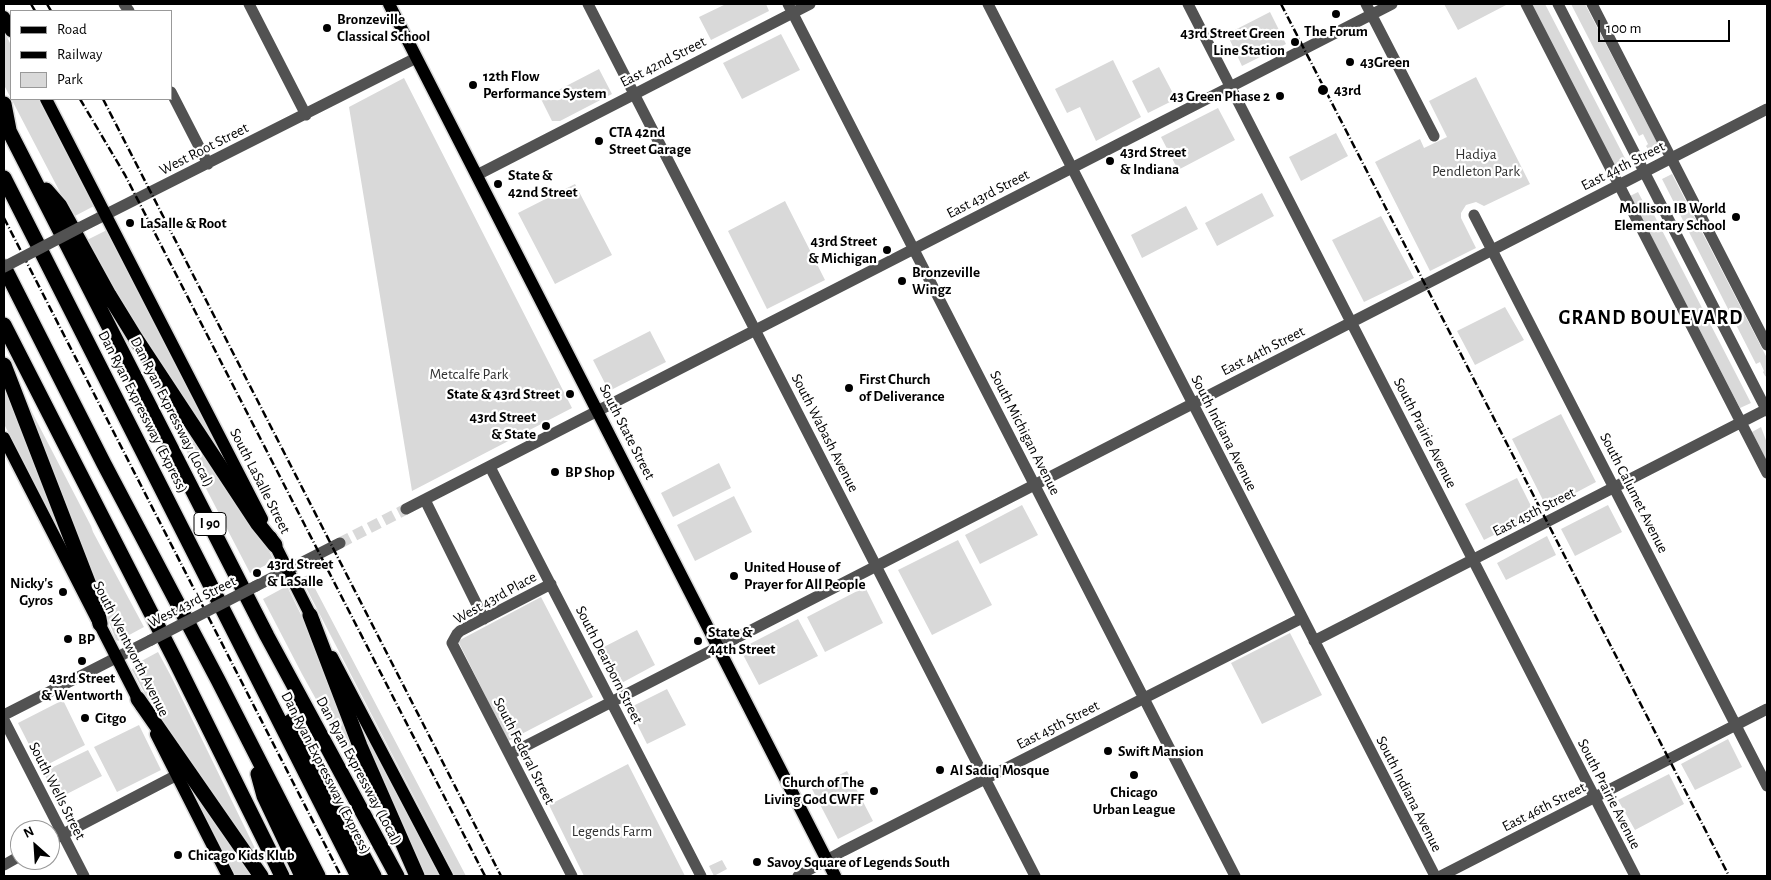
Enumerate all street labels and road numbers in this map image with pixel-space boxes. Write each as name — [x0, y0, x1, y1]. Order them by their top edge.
street label: East 42nd Street — [617, 33, 709, 91]
street label: West Root Street — [156, 119, 252, 179]
street label: East 44th Street — [1578, 137, 1668, 195]
street label: East 43rd Street — [944, 165, 1032, 223]
street label: East 44th Street — [1218, 322, 1308, 380]
street label: Dan Ryan Expressway (Express) — [94, 328, 192, 496]
street label: Dan Ryan Expressway (Local) — [126, 334, 218, 490]
street label: South Michigan Avenue — [986, 368, 1064, 498]
street label: South Wabash Avenue — [787, 371, 863, 495]
street label: South Indiana Avenue — [1187, 372, 1261, 494]
street label: South Prairie Avenue — [1389, 375, 1461, 491]
street label: South State Street — [595, 381, 659, 483]
street label: South LaSalle Street — [226, 425, 294, 537]
street label: South Calumet Avenue — [1596, 430, 1672, 556]
street label: East 45th Street — [1490, 483, 1578, 541]
road number: I 90 — [194, 512, 226, 536]
street label: West 43rd Place — [450, 568, 540, 628]
street label: West 43rd Street — [145, 572, 239, 632]
street label: South Wentworth Avenue — [89, 578, 173, 720]
street label: South Dearborn Street — [571, 603, 647, 727]
street label: Dan Ryan Expressway (Express) — [277, 689, 375, 857]
street label: Dan Ryan Expressway (Local) — [312, 693, 406, 849]
street label: South Federal Street — [489, 695, 559, 807]
street label: East 45th Street — [1014, 696, 1102, 754]
street label: South Indiana Avenue — [1372, 733, 1446, 855]
street label: South Prairie Avenue — [1573, 736, 1645, 852]
street label: South Wells Street — [25, 739, 89, 843]
street label: East 46th Street — [1499, 778, 1589, 836]

